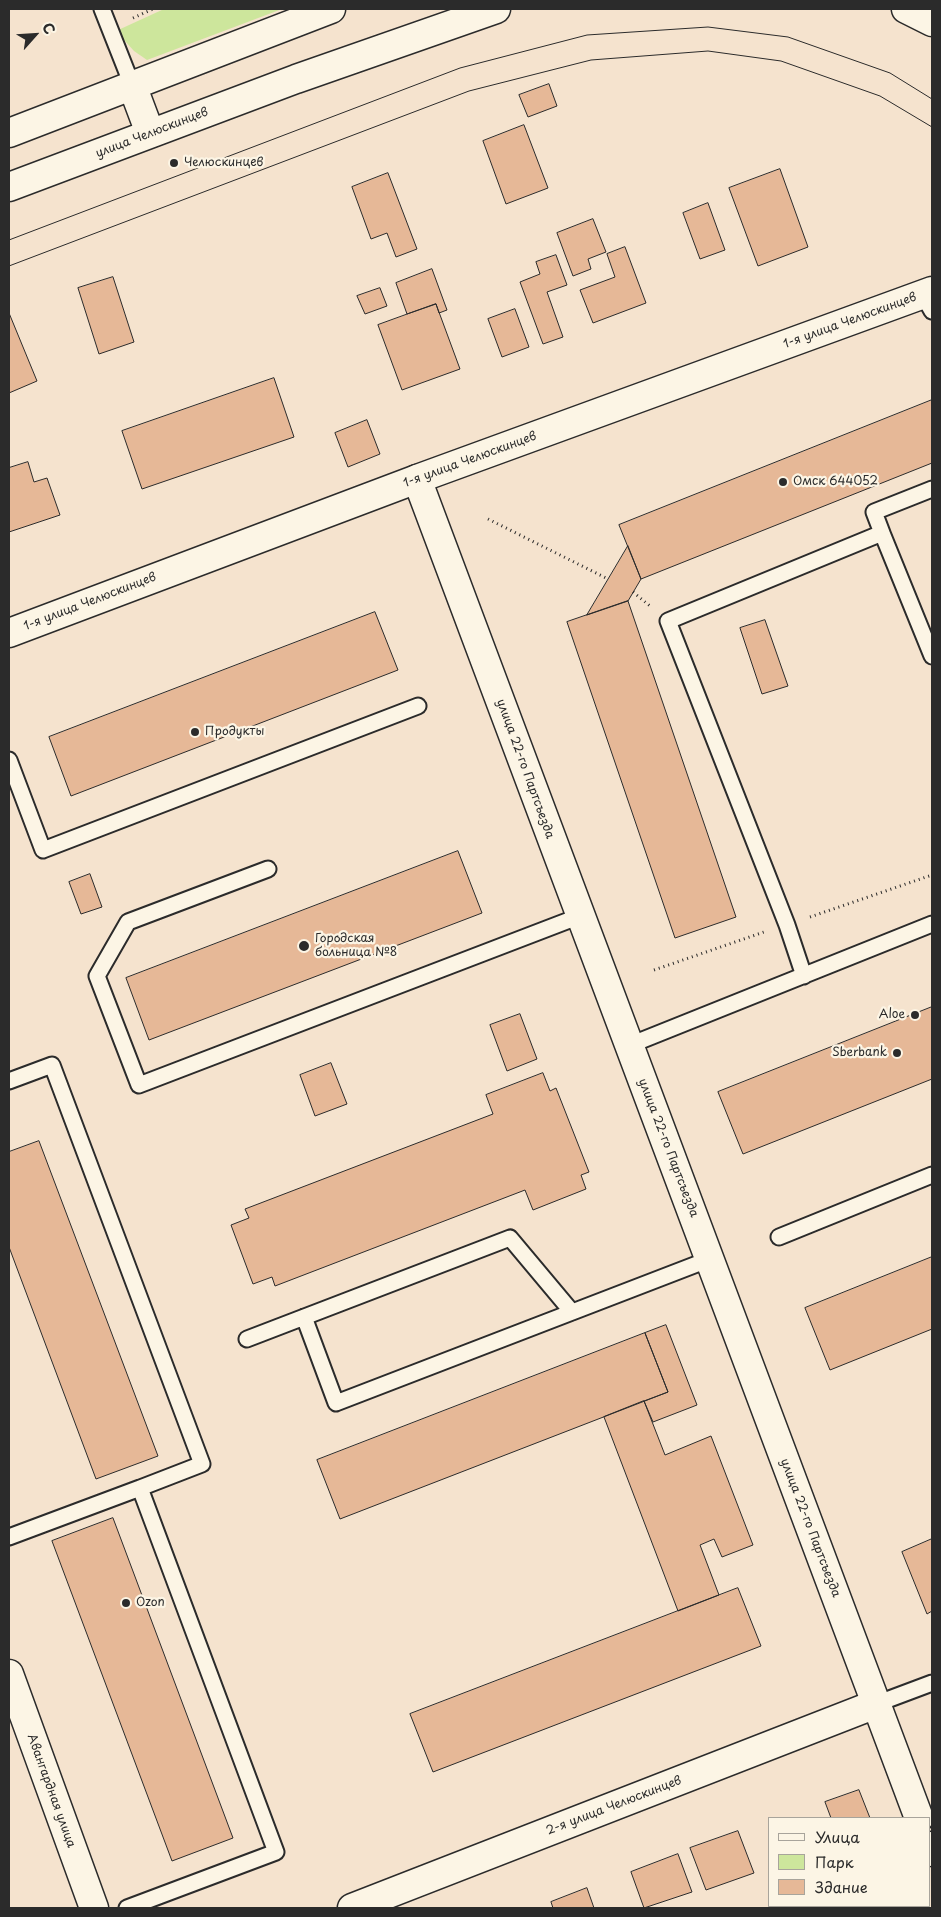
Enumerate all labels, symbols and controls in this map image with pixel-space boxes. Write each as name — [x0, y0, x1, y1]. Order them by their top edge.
north arrow — [10, 10, 60, 60]
text: С — [37, 19, 61, 38]
street label: улица Челюскинцев — [94, 105, 210, 161]
place label: Челюскинцев — [184, 156, 263, 170]
marker: Челюскинцев — [168, 157, 180, 169]
street label: 1-я улица Челюскинцев — [781, 290, 919, 352]
street label: 1-я улица Челюскинцев — [401, 429, 539, 491]
place label: Омск 644052 — [793, 475, 878, 489]
marker: Омск 644052 — [777, 476, 789, 488]
street label: 1-я улица Челюскинцев — [22, 570, 158, 634]
street label: улица 22-го Партсъезда — [493, 697, 557, 841]
place label: Продукты — [205, 725, 264, 739]
marker: Продукты — [189, 726, 201, 738]
place label: Городская больница №8 — [315, 932, 397, 960]
marker: Городская больница №8 — [297, 939, 311, 953]
place label: Aloe — [879, 1008, 905, 1022]
marker: Aloe — [909, 1009, 921, 1021]
place label: Sberbank — [832, 1046, 887, 1060]
marker: Sberbank — [891, 1047, 903, 1059]
street label: улица 22-го Партсъезда — [635, 1077, 701, 1219]
street label: улица 22-го Партсъезда — [777, 1457, 843, 1599]
place label: Ozon — [136, 1596, 165, 1610]
marker: Ozon — [120, 1597, 132, 1609]
street label: Авангардная улица — [24, 1732, 78, 1850]
street label: 2-я улица Челюскинцев — [544, 1774, 684, 1838]
legend — [768, 1817, 931, 1907]
text: Улица — [815, 1825, 860, 1848]
text: Парк — [815, 1850, 854, 1873]
text: Здание — [815, 1875, 868, 1898]

